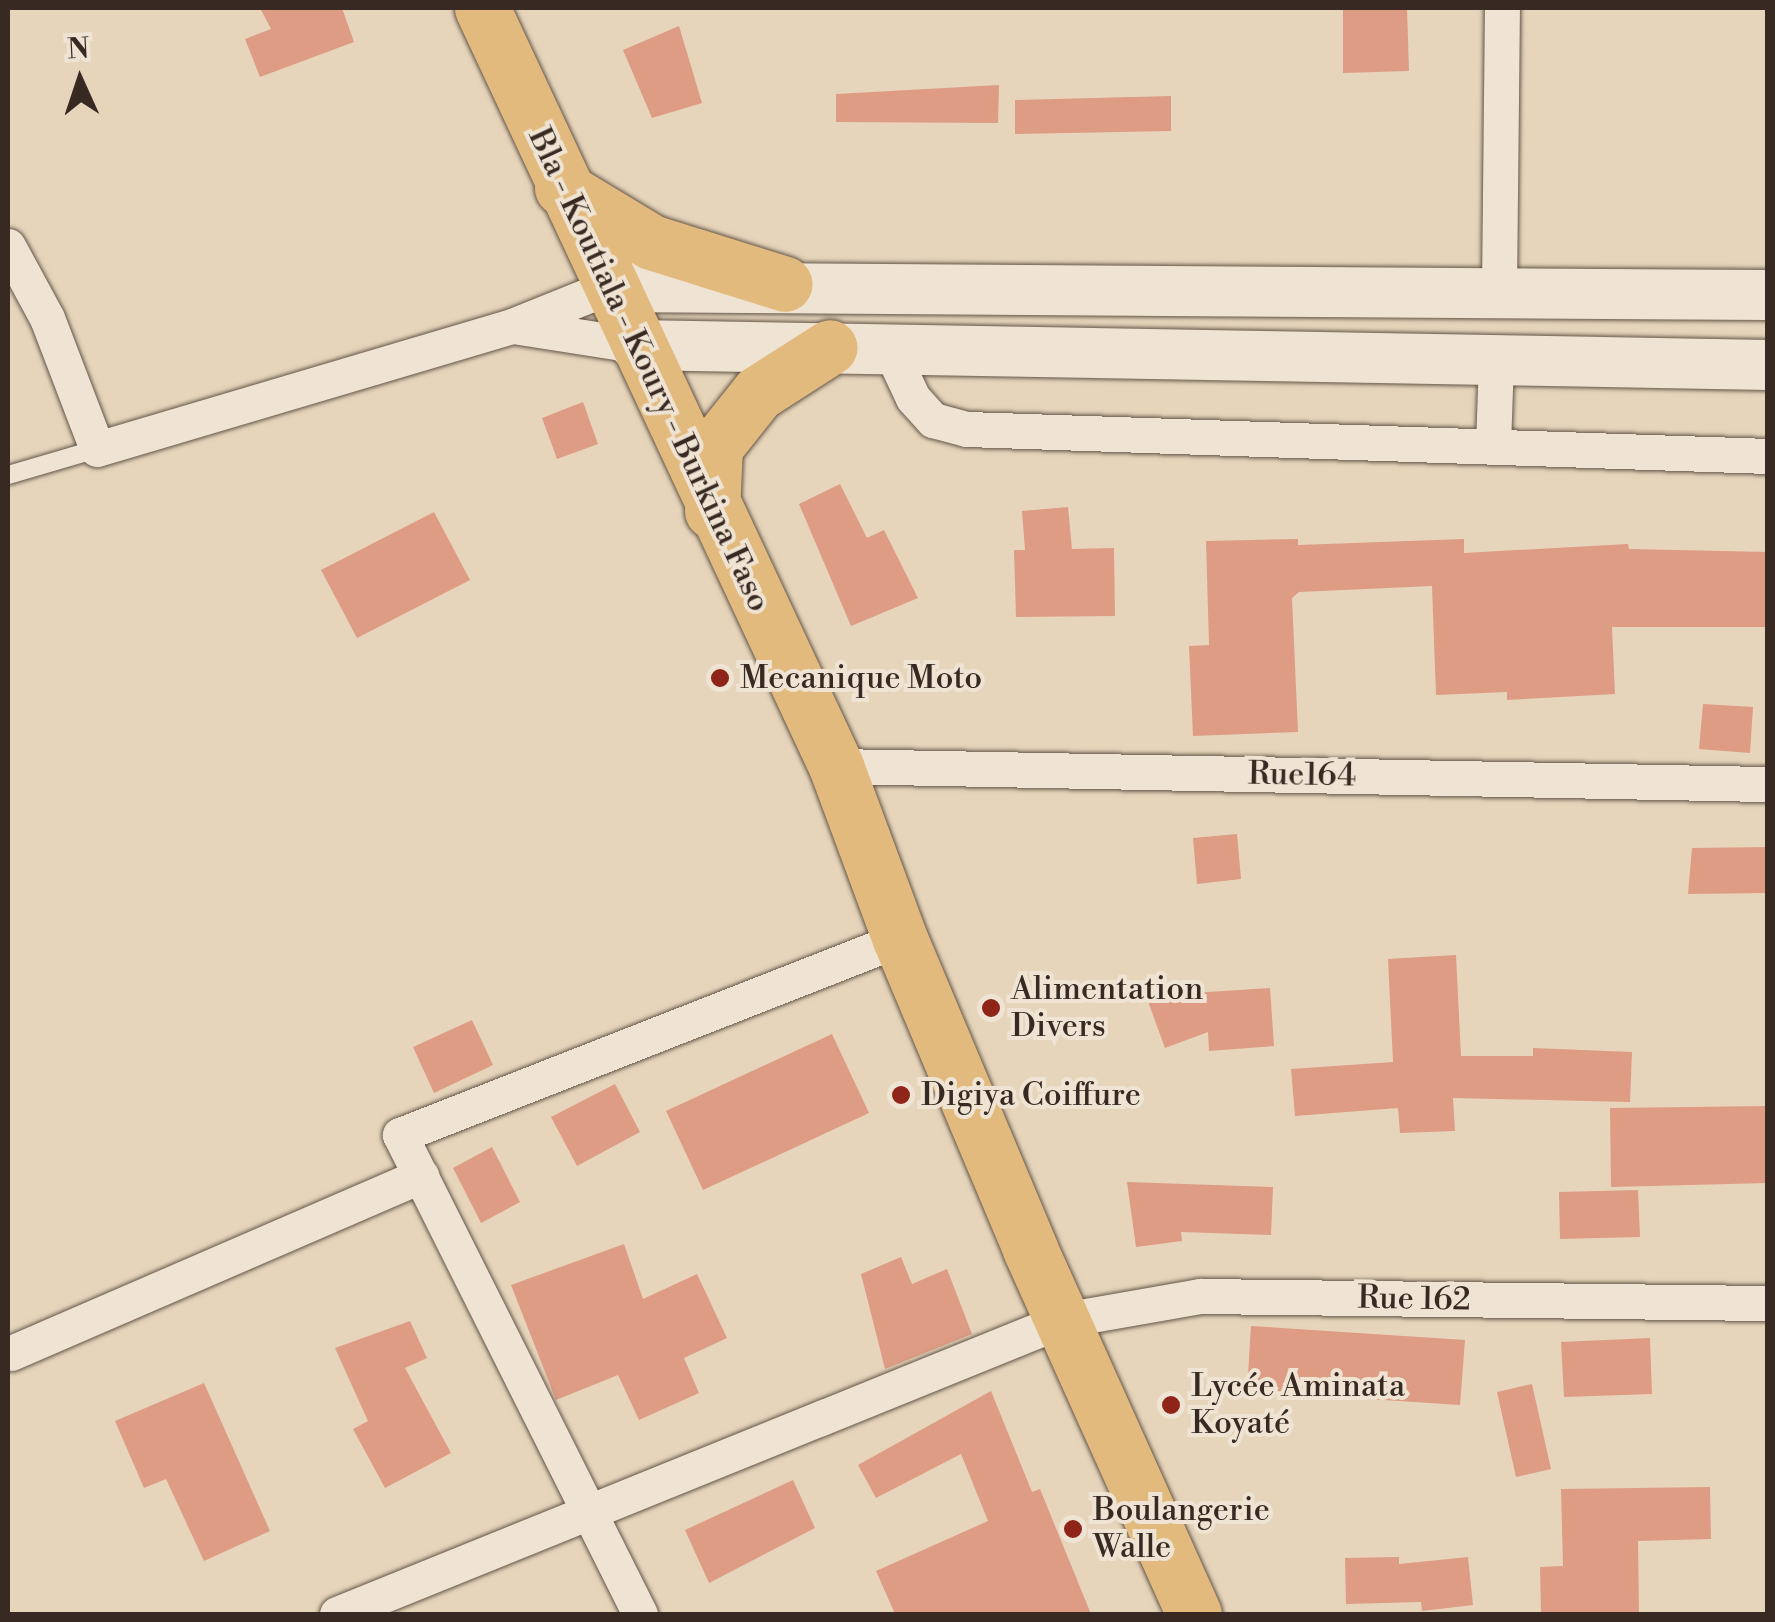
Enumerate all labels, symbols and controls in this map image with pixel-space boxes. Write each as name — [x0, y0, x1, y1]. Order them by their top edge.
north arrow — [30, 30, 130, 130]
text: N — [66, 31, 90, 68]
street label: Bla - Koutiala - Koury - Burkina Faso — [520, 122, 778, 618]
place label: Mecanique Moto — [740, 659, 982, 697]
marker: Mecanique Moto — [709, 667, 731, 689]
street label: Rue164 — [1248, 755, 1356, 795]
place label: Alimentation Divers — [1011, 971, 1203, 1046]
marker: Alimentation Divers — [980, 997, 1002, 1019]
place label: Digiya Coiffure — [921, 1076, 1141, 1114]
marker: Digiya Coiffure — [890, 1084, 912, 1106]
street label: Rue 162 — [1357, 1279, 1471, 1319]
place label: Lycée Aminata Koyaté — [1191, 1368, 1405, 1443]
marker: Lycée Aminata Koyaté — [1160, 1394, 1182, 1416]
place label: Boulangerie Walle — [1093, 1492, 1270, 1567]
marker: Boulangerie Walle — [1062, 1518, 1084, 1540]

